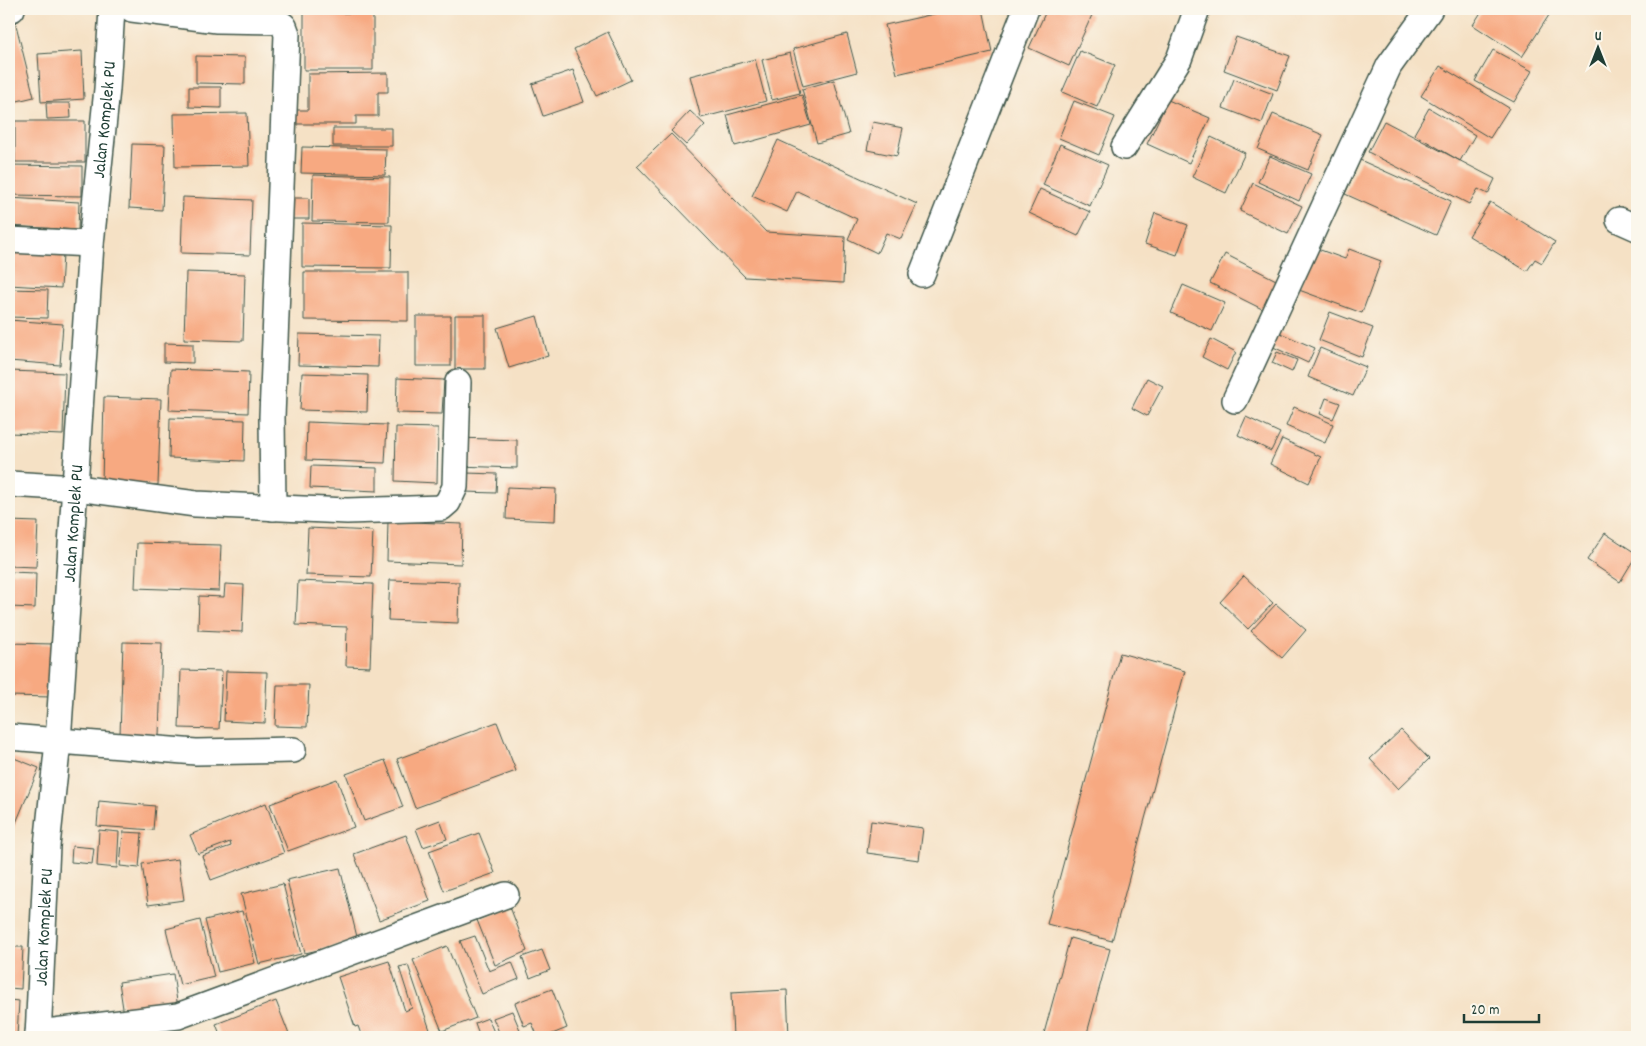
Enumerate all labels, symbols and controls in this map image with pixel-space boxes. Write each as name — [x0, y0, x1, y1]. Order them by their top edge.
north arrow — [1574, 22, 1624, 72]
text: U — [1595, 27, 1602, 47]
street label: Jalan Komplek PU — [88, 60, 124, 180]
street label: Jalan Komplek PU — [59, 464, 91, 583]
street label: Jalan Komplek PU — [30, 868, 61, 987]
scale bar — [1464, 991, 1538, 1023]
text: 20 m — [1471, 1000, 1499, 1022]

